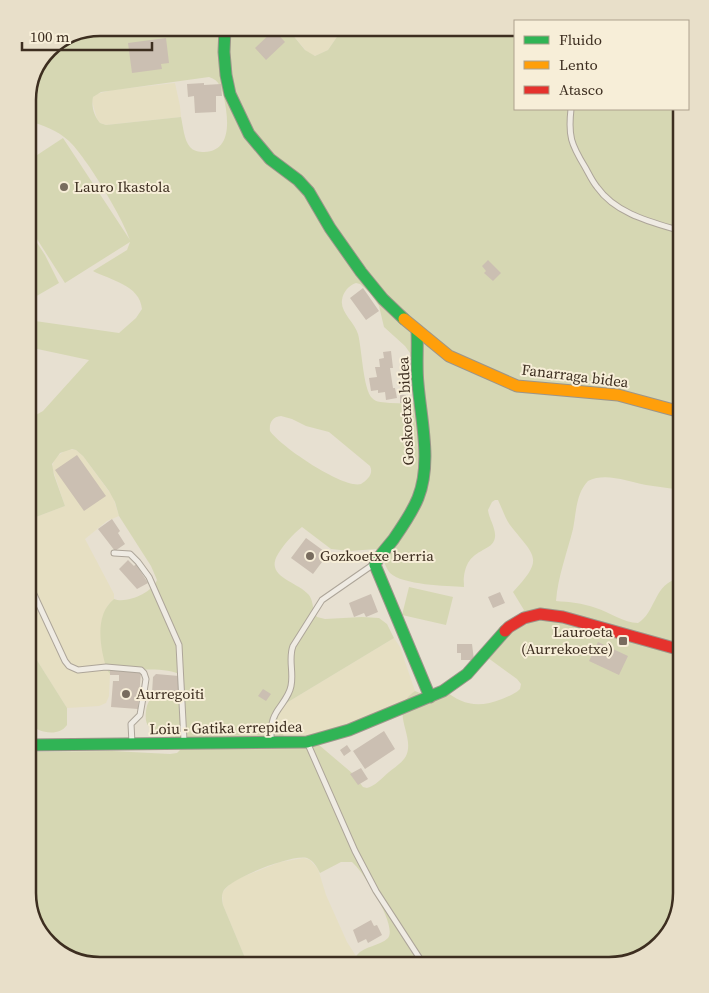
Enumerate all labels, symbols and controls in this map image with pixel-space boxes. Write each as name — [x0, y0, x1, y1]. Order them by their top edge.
scale bar — [22, 20, 152, 52]
legend — [514, 20, 689, 110]
text: 100 m — [30, 26, 70, 47]
text: Fluido — [559, 29, 602, 50]
text: Lento — [559, 54, 598, 75]
text: Atasco — [559, 79, 603, 100]
place label: Lauro Ikastola — [74, 176, 170, 197]
marker: Lauro Ikastola — [58, 181, 70, 193]
street label: Goskoetxe bidea — [392, 356, 419, 466]
street label: Fanarraga bidea — [520, 359, 630, 393]
place label: Gozkoetxe berria — [320, 545, 434, 566]
marker: Gozkoetxe berria — [304, 550, 316, 562]
place label: Lauroeta (Aurrekoetxe) — [521, 621, 613, 659]
marker: Lauroeta (Aurrekoetxe) — [617, 635, 629, 647]
place label: Aurregoiti — [136, 683, 204, 704]
marker: Aurregoiti — [120, 688, 132, 700]
street label: Loiu - Gatika errepidea — [149, 716, 303, 739]

